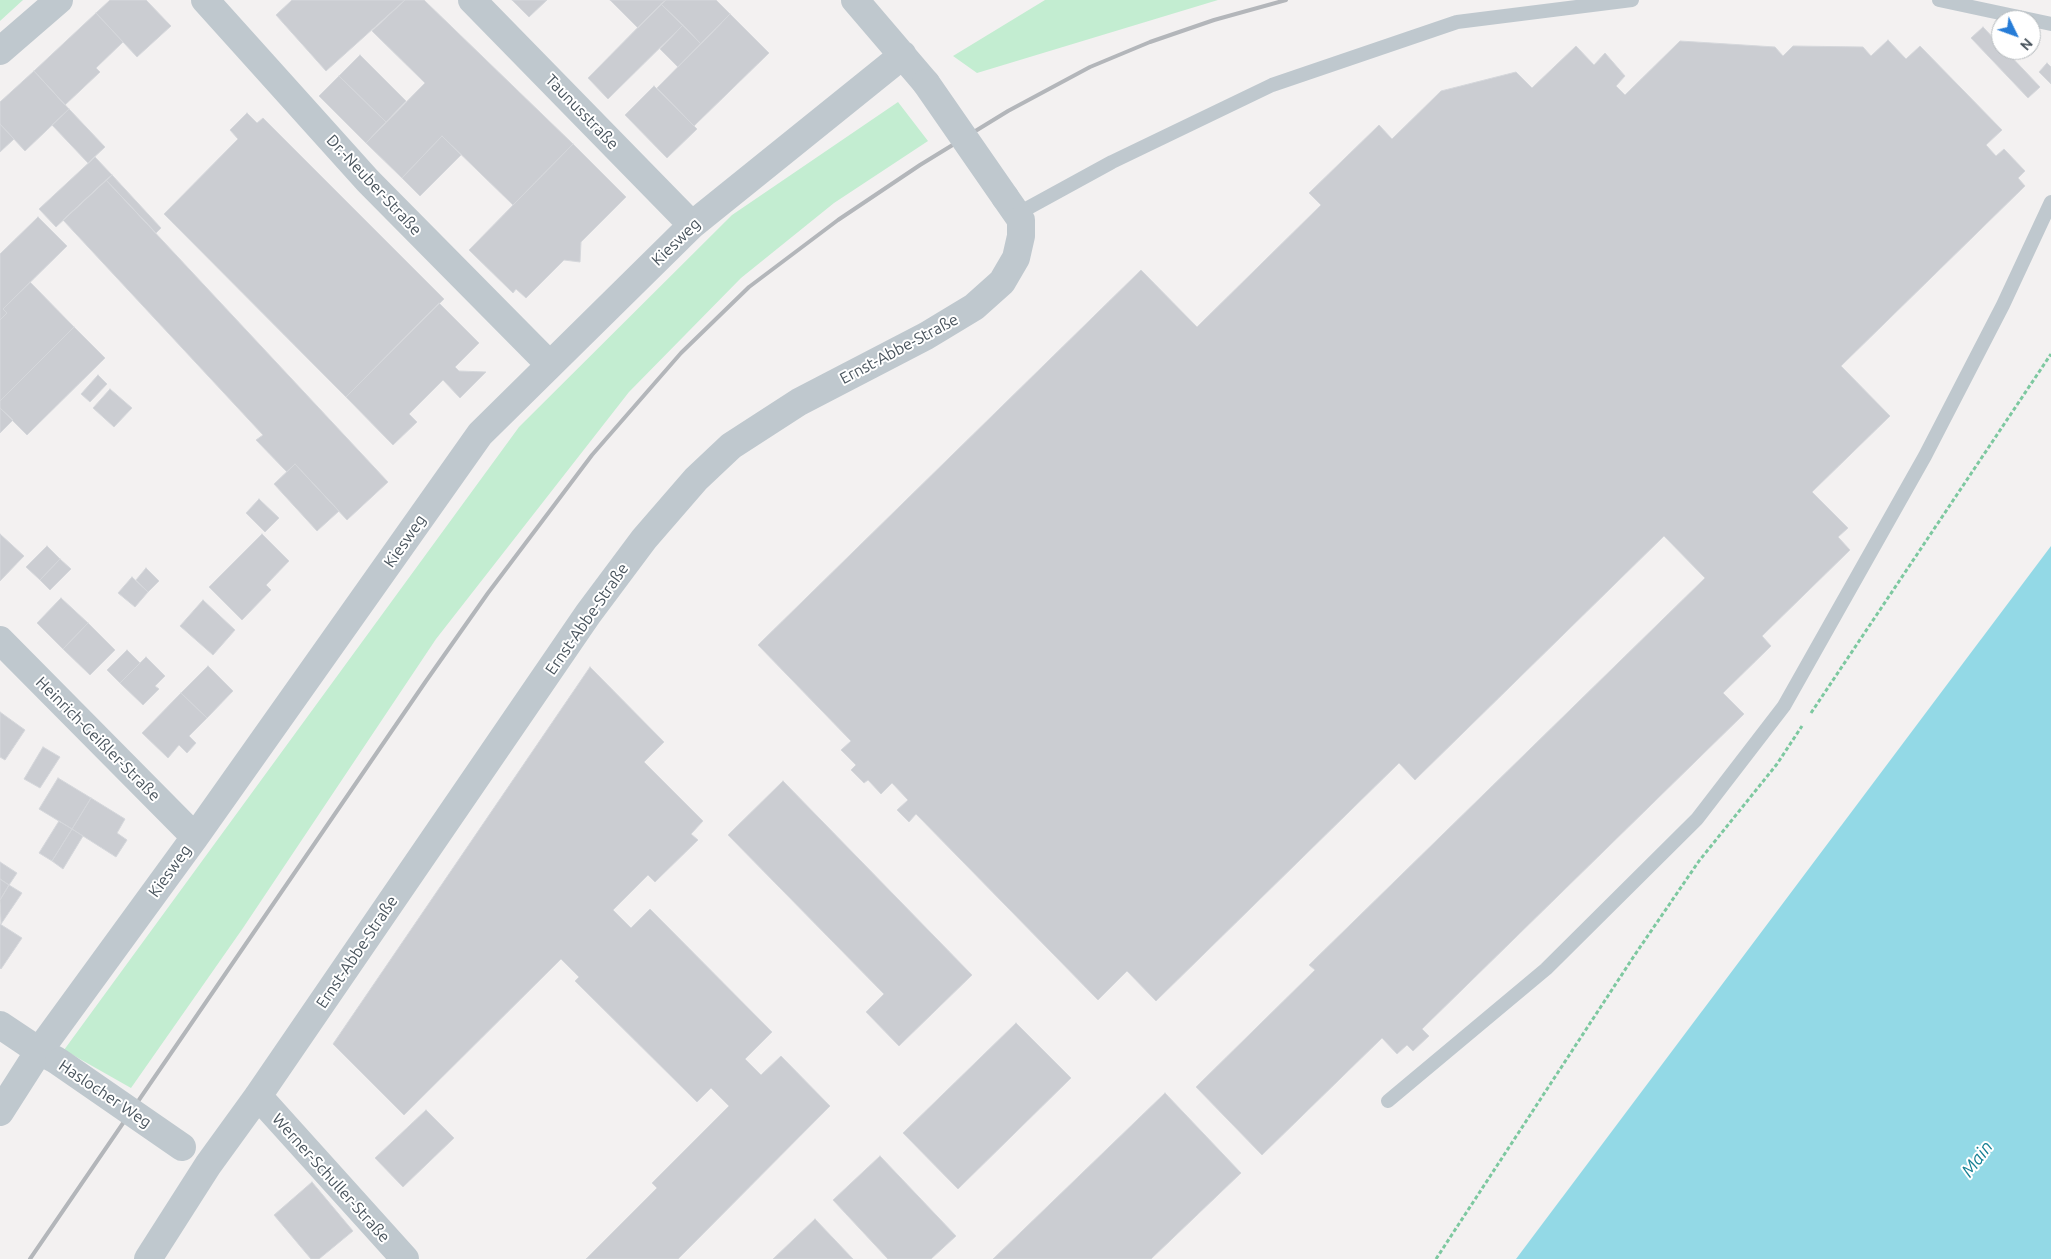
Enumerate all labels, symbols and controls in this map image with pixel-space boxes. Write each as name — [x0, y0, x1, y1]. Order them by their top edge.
north arrow — [1991, 10, 2041, 60]
text: N — [2017, 35, 2036, 54]
street label: Taunusstraße — [541, 71, 623, 153]
street label: Dr.-Neuber-Straße — [322, 131, 426, 239]
street label: Kiesweg — [648, 214, 704, 270]
street label: Ernst-Abbe-Straße — [836, 310, 962, 388]
street label: Kiesweg — [380, 511, 430, 571]
street label: Ernst-Abbe-Straße — [541, 560, 633, 678]
street label: Heinrich-Geißler-Straße — [32, 673, 164, 805]
street label: Kiesweg — [145, 841, 195, 901]
street label: Ernst-Abbe-Straße — [312, 892, 402, 1012]
street label: Haslocher Weg — [55, 1056, 155, 1132]
street label: Werner-Schuller-Straße — [268, 1110, 394, 1246]
water label: Main — [1956, 1137, 1998, 1181]

